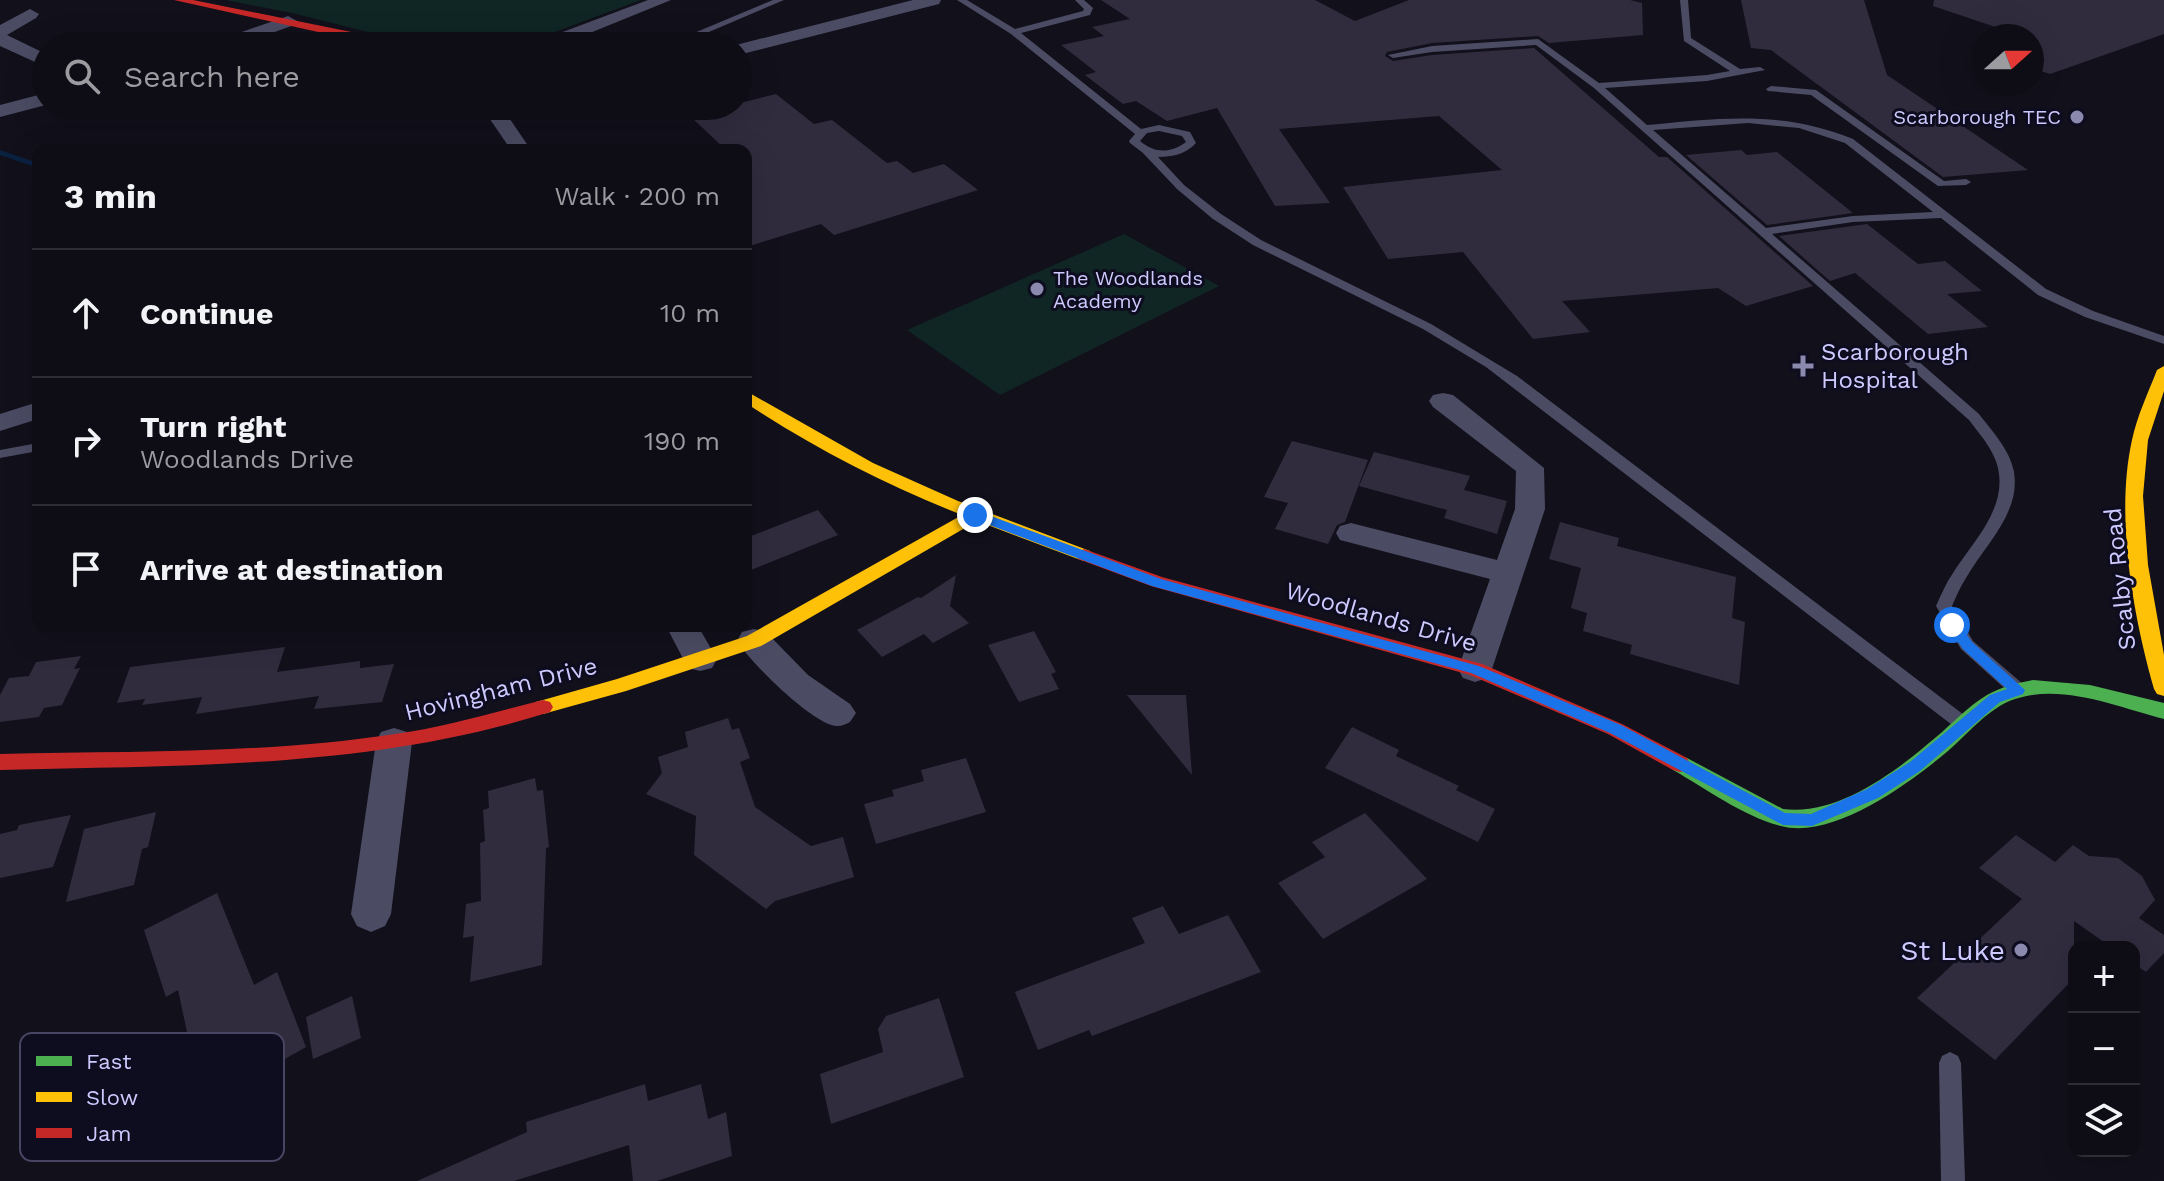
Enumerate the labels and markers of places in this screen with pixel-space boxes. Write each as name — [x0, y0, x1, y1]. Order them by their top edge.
place label: Scarborough TEC — [1893, 105, 2061, 129]
marker: Scarborough TEC — [2068, 108, 2086, 126]
place label: The Woodlands Academy — [1053, 266, 1203, 313]
marker: The Woodlands Academy — [1028, 280, 1046, 298]
place label: Scarborough Hospital — [1821, 338, 1969, 394]
marker: Scarborough Hospital — [1792, 355, 1814, 377]
place label: St Luke — [1901, 934, 2005, 967]
marker: St Luke — [2012, 941, 2030, 959]

